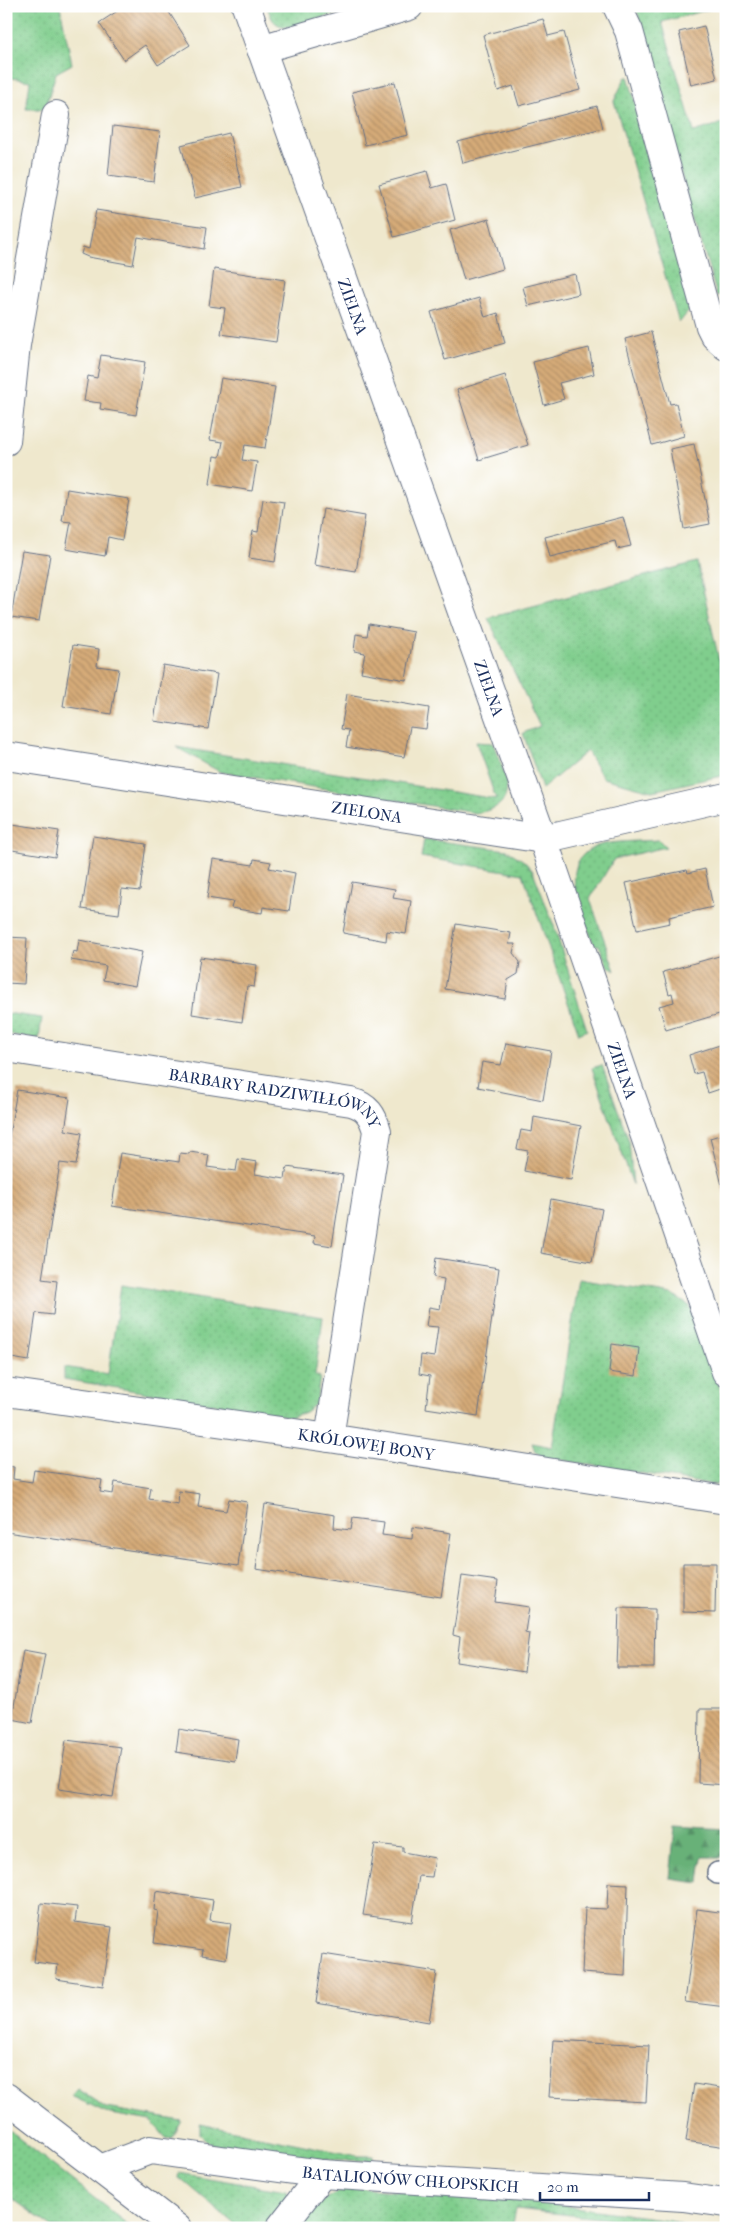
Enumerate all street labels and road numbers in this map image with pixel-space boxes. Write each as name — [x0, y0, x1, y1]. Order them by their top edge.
street label: ZIELNA — [334, 276, 372, 338]
street label: ZIELNA — [470, 657, 508, 720]
street label: ZIELONA — [330, 797, 404, 827]
street label: ZIELNA — [603, 1040, 641, 1102]
street label: BARBARY RADZIWIŁŁÓWNY — [167, 1065, 385, 1132]
street label: KRÓLOWEJ BONY — [297, 1425, 437, 1465]
street label: BATALIONÓW CHŁOPSKICH — [301, 2162, 520, 2197]

